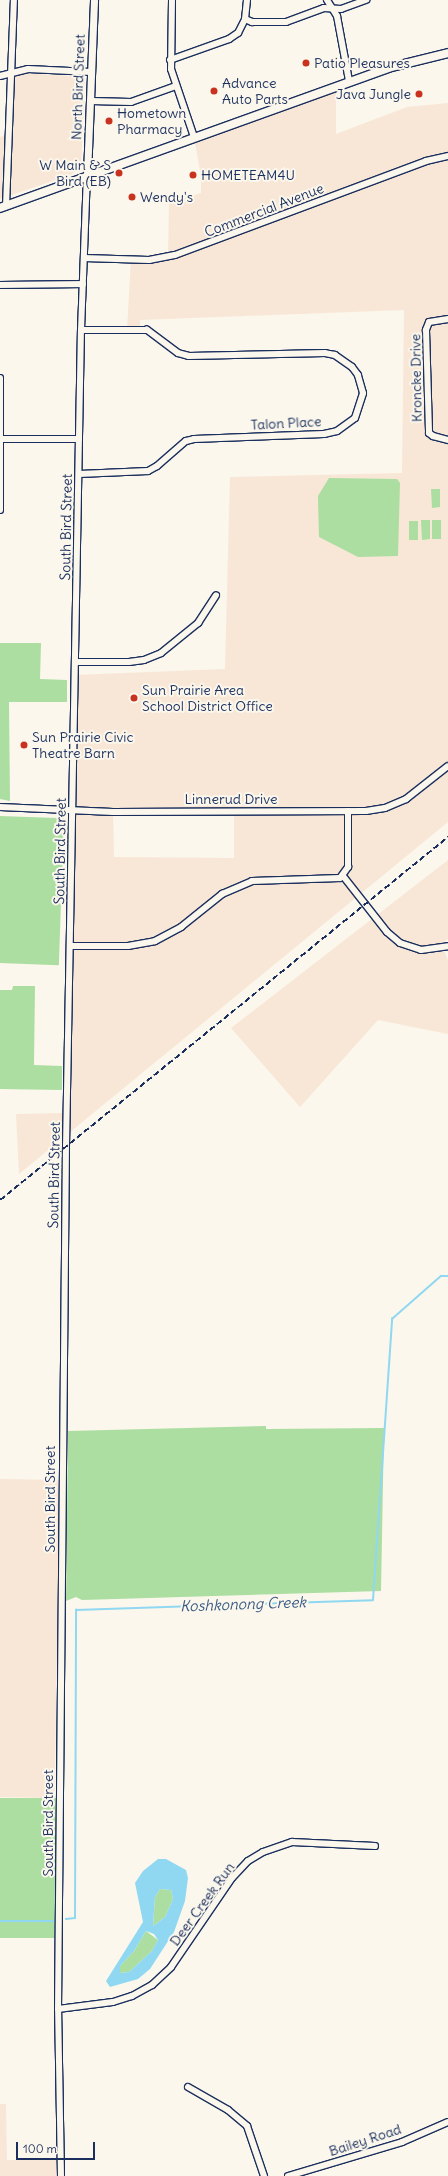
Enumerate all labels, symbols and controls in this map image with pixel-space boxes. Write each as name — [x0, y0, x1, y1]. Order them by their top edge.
street label: North Bird Street — [68, 34, 88, 140]
place label: Patio Pleasures — [314, 55, 410, 71]
marker: Patio Pleasures — [301, 58, 311, 68]
place label: Advance Auto Parts — [222, 75, 288, 108]
marker: Advance Auto Parts — [209, 86, 219, 96]
place label: Java Jungle — [336, 86, 411, 102]
marker: Java Jungle — [414, 89, 424, 99]
place label: Hometown Pharmacy — [117, 105, 186, 138]
marker: Hometown Pharmacy — [104, 116, 114, 126]
place label: W Main & S Bird (EB) — [39, 157, 111, 190]
place label: HOMETEAM4U — [201, 167, 295, 183]
marker: W Main & S Bird (EB) — [114, 168, 124, 178]
marker: HOMETEAM4U — [188, 170, 198, 180]
street label: Commercial Avenue — [202, 180, 326, 240]
place label: Wendy's — [140, 189, 193, 205]
marker: Wendy's — [127, 192, 137, 202]
street label: Kroncke Drive — [407, 334, 425, 422]
street label: Talon Place — [250, 413, 322, 433]
street label: South Bird Street — [57, 473, 75, 581]
place label: Sun Prairie Area School District Office — [142, 682, 273, 714]
marker: Sun Prairie Area School District Office — [129, 693, 139, 703]
place label: Sun Prairie Civic Theatre Barn — [32, 729, 134, 762]
marker: Sun Prairie Civic Theatre Barn — [19, 740, 29, 750]
street label: Linnerud Drive — [184, 791, 278, 807]
street label: South Bird Street — [51, 797, 69, 905]
street label: South Bird Street — [45, 1121, 63, 1229]
street label: South Bird Street — [42, 1446, 58, 1552]
water label: Koshkonong Creek — [180, 1593, 306, 1615]
street label: South Bird Street — [40, 1770, 56, 1876]
street label: Deer Creek Run — [166, 1859, 238, 1949]
street label: Bailey Road — [327, 2120, 403, 2160]
scale bar — [18, 2134, 97, 2160]
text: 100 m — [23, 2141, 57, 2156]

